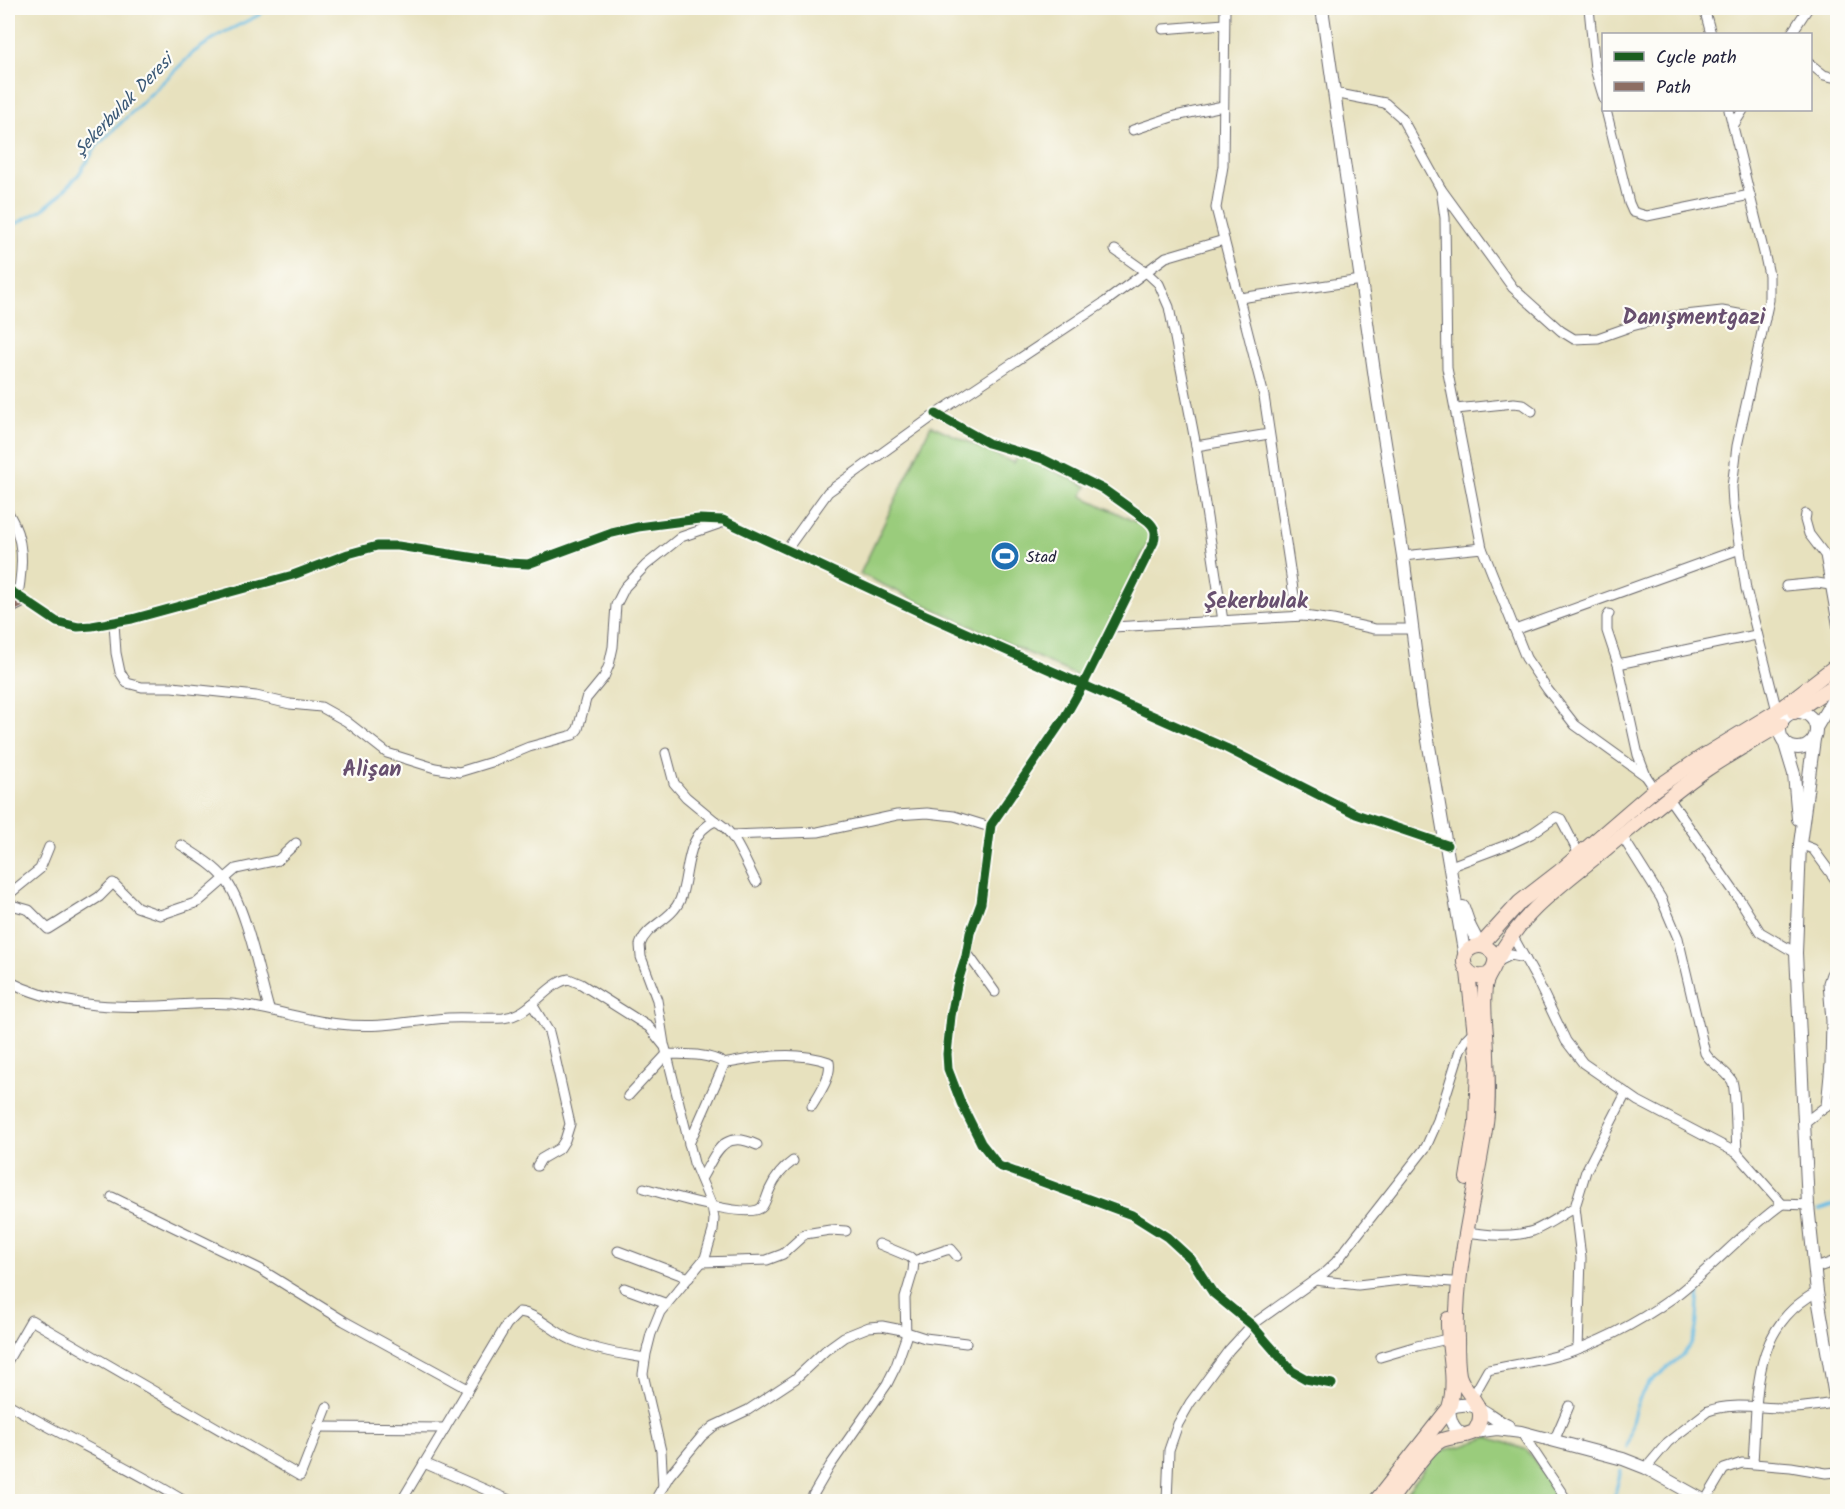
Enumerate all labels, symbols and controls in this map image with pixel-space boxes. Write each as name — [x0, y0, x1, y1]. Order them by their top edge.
legend — [1602, 33, 1812, 111]
text: Cycle path — [1656, 44, 1737, 73]
water label: Şekerbulak Deresi — [68, 46, 183, 164]
text: Path — [1656, 74, 1691, 103]
district label: Danışmentgazi — [1622, 301, 1767, 336]
sports icon: Stad — [989, 540, 1021, 572]
place label: Stad — [1026, 545, 1057, 570]
district label: Şekerbulak — [1204, 585, 1309, 620]
district label: Alişan — [342, 753, 402, 788]

